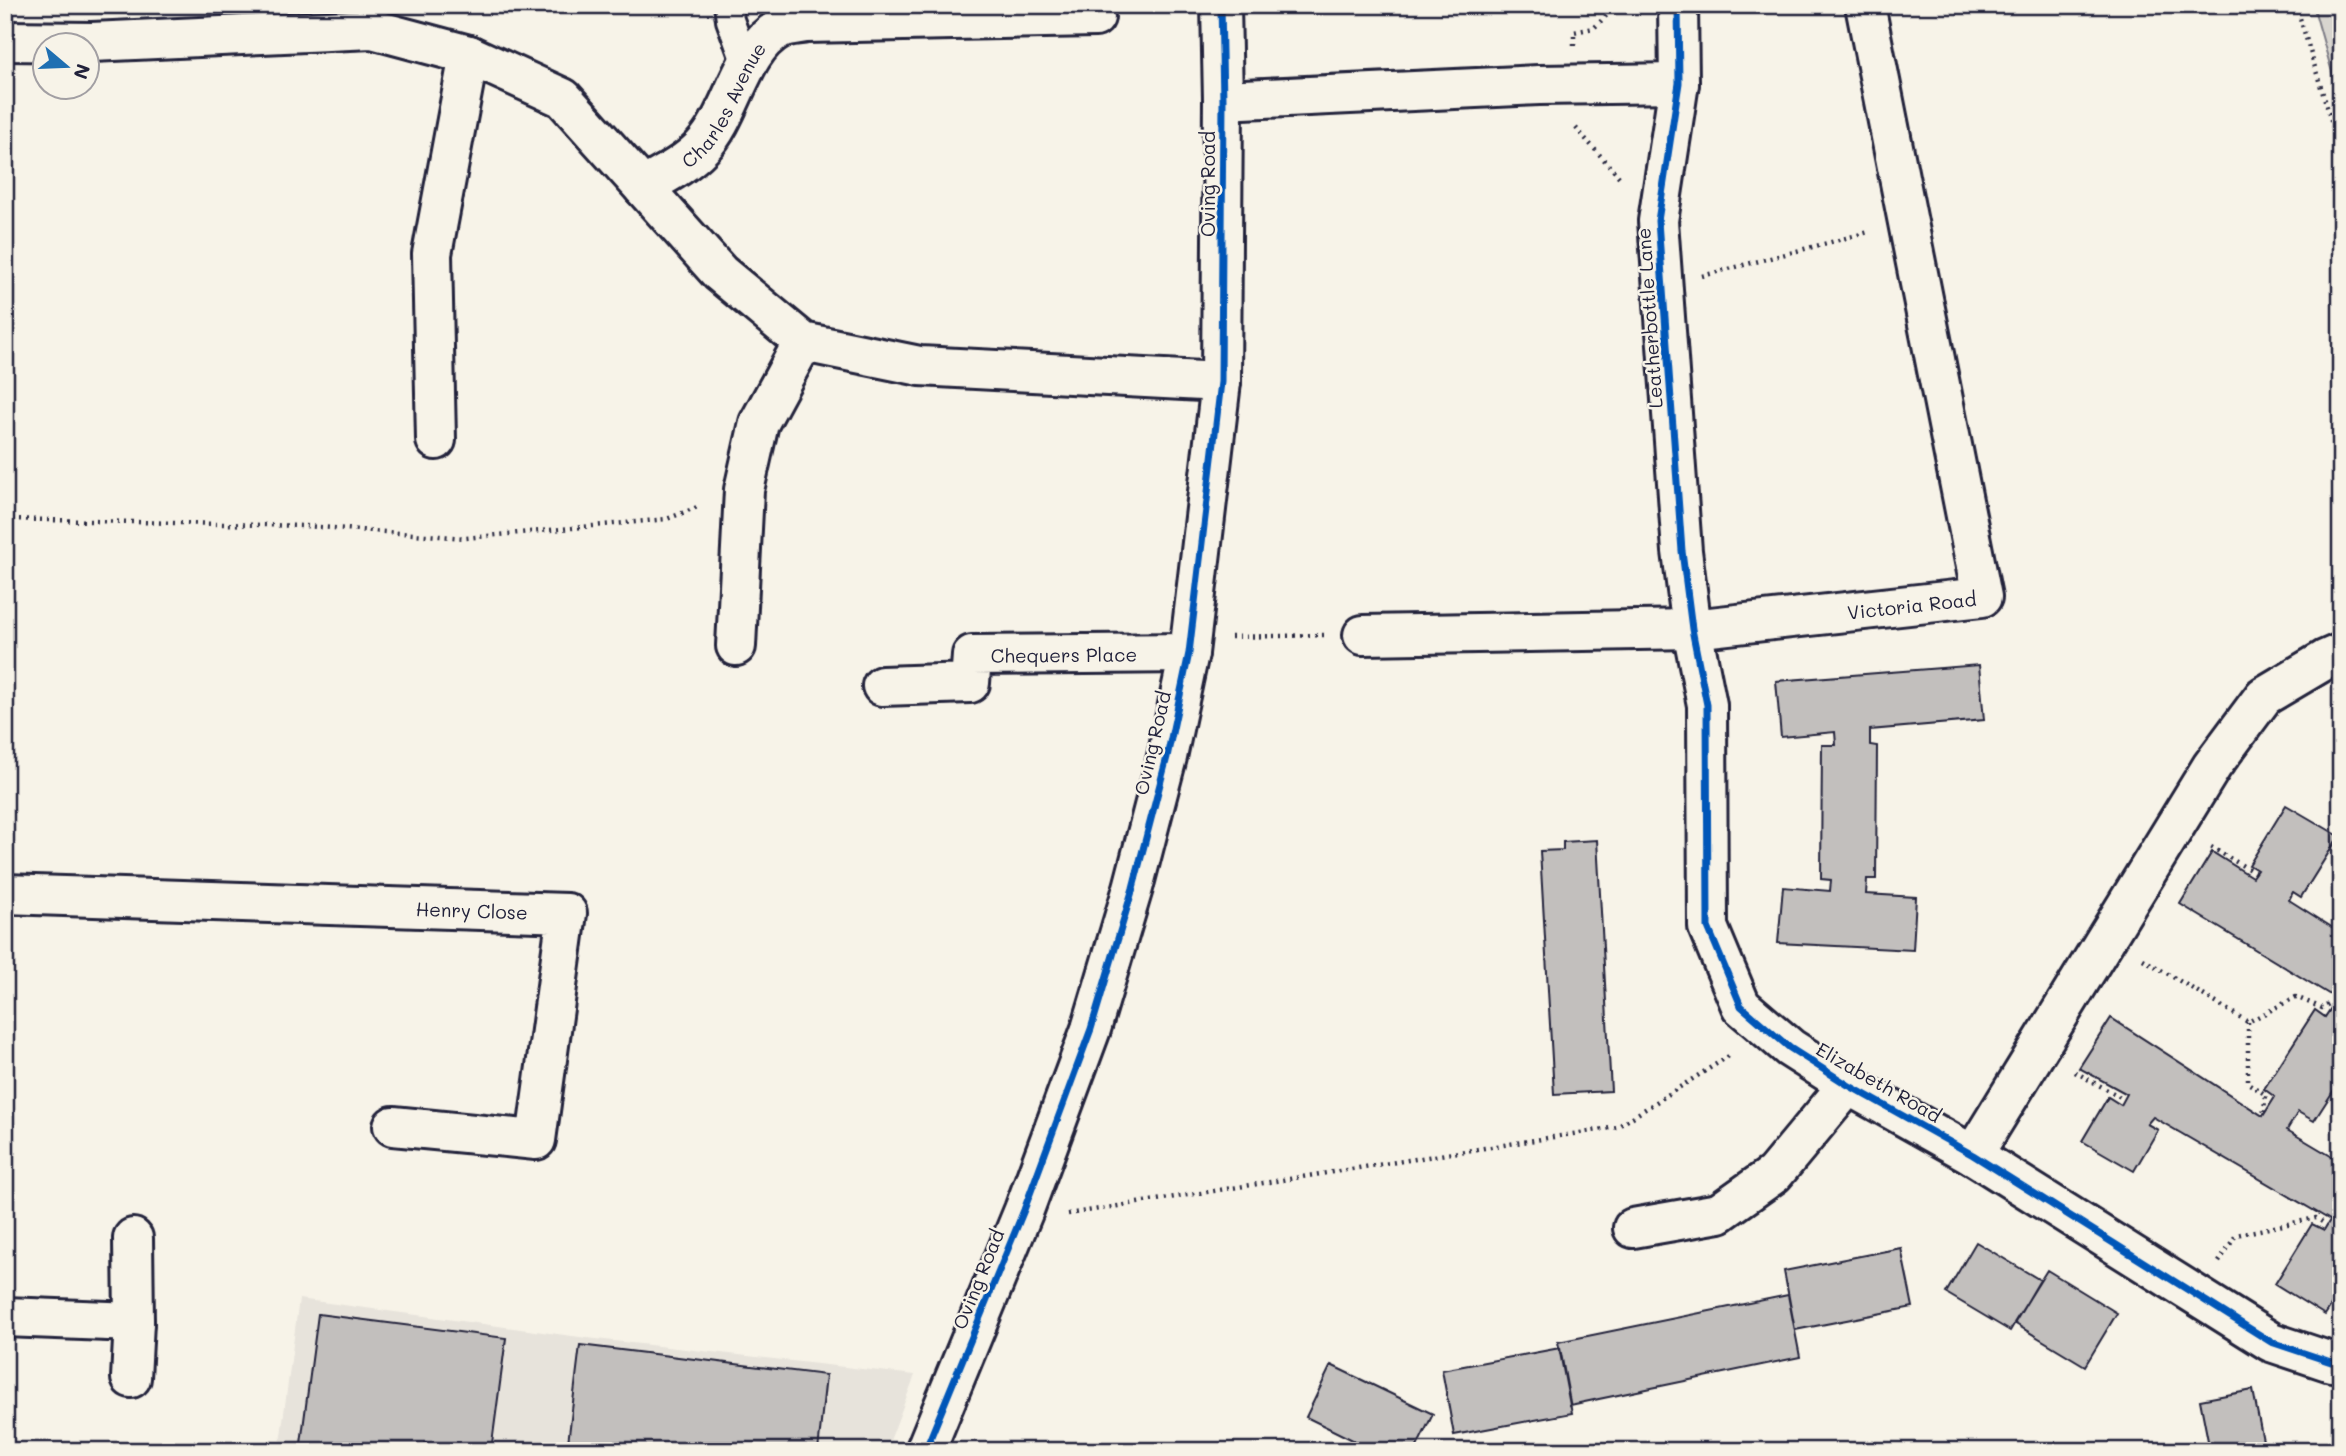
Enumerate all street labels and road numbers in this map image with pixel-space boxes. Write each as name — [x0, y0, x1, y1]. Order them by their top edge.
street label: Charles Avenue — [676, 36, 771, 173]
street label: Oving Road — [1195, 131, 1220, 237]
street label: Leatherbottle Lane — [1630, 227, 1668, 409]
street label: Victoria Road — [1846, 585, 1977, 624]
street label: Chequers Place — [991, 641, 1137, 667]
street label: Oving Road — [1128, 689, 1176, 797]
street label: Henry Close — [415, 895, 528, 924]
street label: Elizabeth Road — [1812, 1036, 1946, 1128]
street label: Oving Road — [947, 1225, 1009, 1333]

